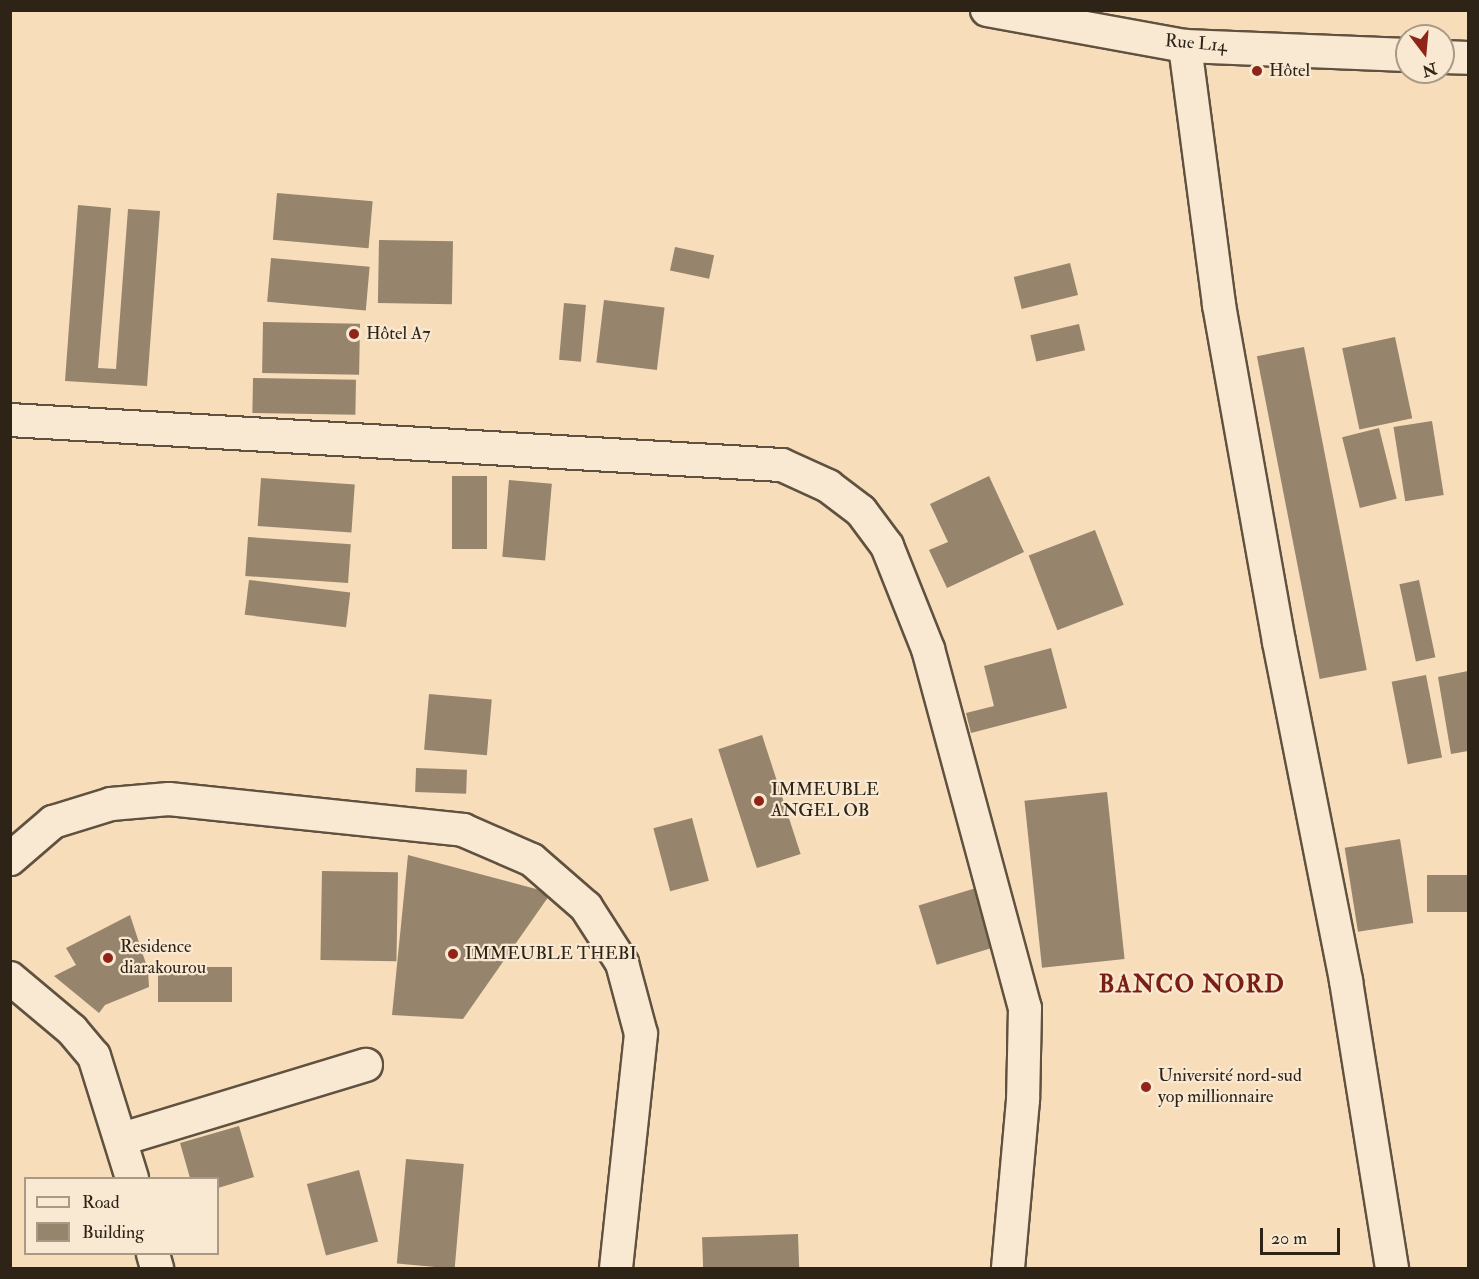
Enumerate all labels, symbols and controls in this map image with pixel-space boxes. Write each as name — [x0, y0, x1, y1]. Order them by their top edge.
north arrow — [1395, 24, 1455, 84]
street label: Rue L14 — [1164, 31, 1228, 57]
text: N — [1420, 58, 1439, 81]
place label: Hôtel — [1269, 60, 1310, 82]
marker: Hôtel — [1250, 64, 1264, 78]
place label: Hôtel A7 — [366, 323, 431, 345]
marker: Hôtel A7 — [347, 327, 361, 341]
place label: IMMEUBLE ANGEL OB — [771, 780, 879, 822]
marker: IMMEUBLE ANGEL OB — [752, 794, 766, 808]
place label: Residence diarakourou — [120, 937, 206, 980]
place label: IMMEUBLE THEBI — [465, 943, 637, 965]
marker: IMMEUBLE THEBI — [446, 947, 460, 961]
marker: Residence diarakourou — [101, 951, 115, 965]
district label: BANCO NORD — [1099, 971, 1285, 999]
place label: Université nord-sud yop millionnaire — [1158, 1066, 1302, 1108]
marker: Université nord-sud yop millionnaire — [1139, 1080, 1153, 1094]
legend — [24, 1177, 219, 1255]
text: Road — [82, 1191, 120, 1214]
scale bar — [1263, 1216, 1342, 1254]
text: Building — [82, 1221, 144, 1244]
text: 20 m — [1271, 1227, 1307, 1250]

